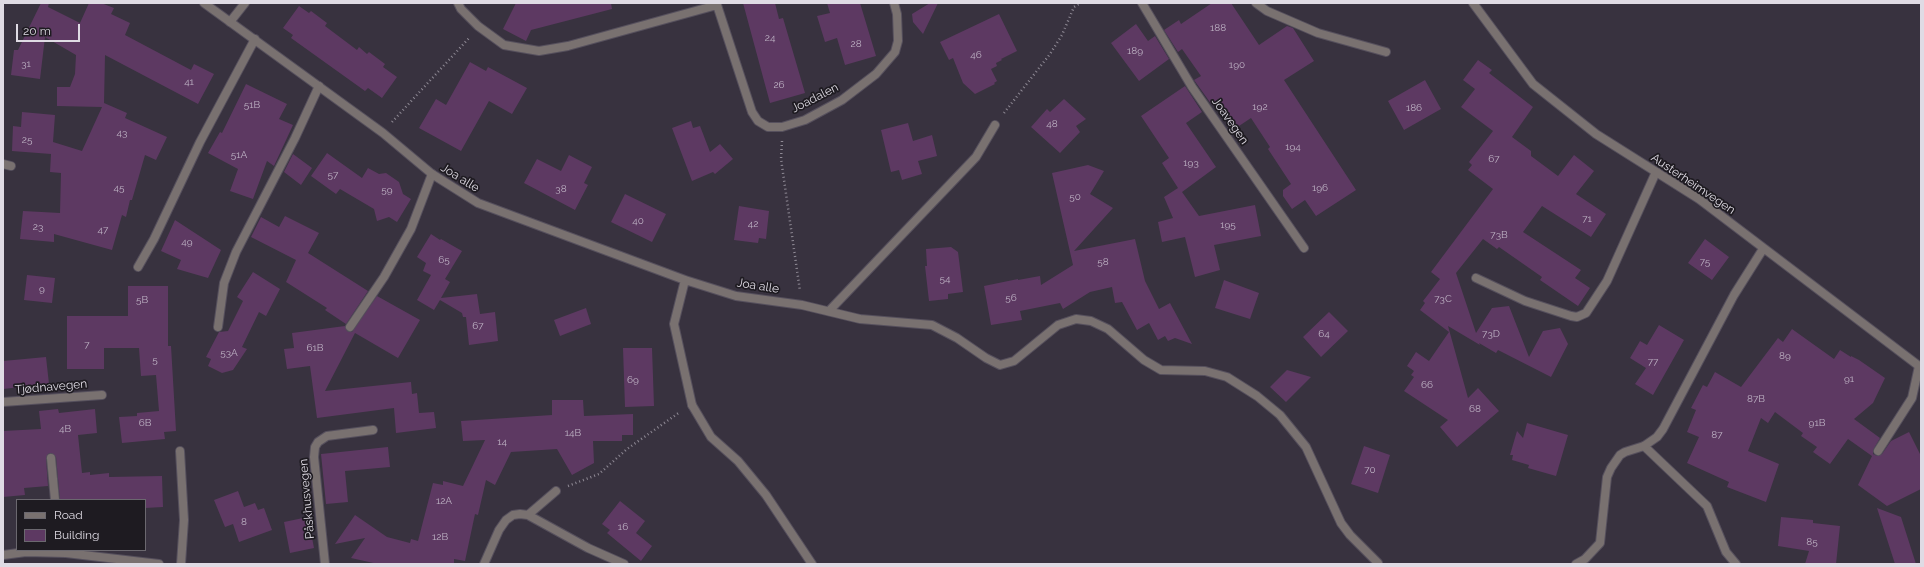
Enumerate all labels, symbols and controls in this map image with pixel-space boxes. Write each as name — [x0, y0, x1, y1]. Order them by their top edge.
scale bar — [18, 16, 82, 42]
house number: 188 — [1210, 22, 1226, 34]
text: 20 m — [23, 24, 51, 38]
house number: 24 — [765, 32, 775, 44]
house number: 28 — [850, 38, 862, 50]
house number: 189 — [1127, 45, 1143, 57]
house number: 46 — [970, 49, 982, 61]
house number: 31 — [21, 58, 31, 70]
house number: 190 — [1229, 59, 1245, 71]
house number: 41 — [184, 76, 194, 88]
house number: 26 — [773, 79, 785, 91]
street label: Joadalen — [789, 80, 841, 116]
street label: Joavegen — [1209, 95, 1251, 147]
house number: 51B — [244, 99, 260, 111]
house number: 192 — [1252, 101, 1268, 113]
house number: 186 — [1406, 102, 1422, 114]
house number: 48 — [1046, 118, 1058, 130]
house number: 43 — [117, 127, 127, 139]
house number: 25 — [22, 134, 32, 146]
house number: 194 — [1285, 141, 1301, 153]
house number: 51A — [231, 149, 247, 161]
street label: Austerheimvegen — [1648, 151, 1738, 217]
house number: 67 — [1488, 153, 1500, 165]
house number: 193 — [1183, 157, 1199, 169]
street label: Joa alle — [438, 161, 482, 195]
house number: 57 — [328, 169, 338, 181]
house number: 45 — [114, 182, 124, 194]
house number: 196 — [1312, 182, 1328, 194]
house number: 38 — [555, 183, 567, 195]
house number: 59 — [381, 184, 393, 196]
house number: 50 — [1069, 191, 1081, 203]
house number: 71 — [1582, 213, 1592, 225]
house number: 40 — [632, 215, 644, 227]
house number: 42 — [748, 218, 758, 230]
house number: 195 — [1220, 219, 1236, 231]
house number: 23 — [33, 221, 43, 233]
house number: 47 — [98, 224, 108, 236]
house number: 73B — [1490, 229, 1508, 241]
house number: 49 — [181, 236, 193, 248]
house number: 65 — [438, 254, 450, 266]
house number: 58 — [1097, 256, 1109, 268]
house number: 75 — [1700, 256, 1710, 268]
house number: 54 — [940, 273, 950, 285]
street label: Joa alle — [736, 276, 780, 296]
house number: 9 — [39, 283, 45, 295]
house number: 56 — [1005, 292, 1017, 304]
house number: 73C — [1434, 293, 1452, 305]
house number: 5B — [136, 294, 148, 306]
house number: 67 — [472, 320, 484, 332]
house number: 64 — [1318, 328, 1330, 340]
house number: 73D — [1482, 328, 1500, 340]
house number: 7 — [84, 339, 90, 351]
house number: 61B — [307, 342, 323, 354]
house number: 53A — [220, 347, 238, 359]
house number: 89 — [1779, 350, 1791, 362]
house number: 5 — [152, 354, 158, 366]
house number: 77 — [1648, 356, 1658, 368]
house number: 91 — [1844, 373, 1854, 385]
house number: 69 — [627, 374, 639, 386]
street label: Tjødnavegen — [14, 377, 88, 397]
house number: 66 — [1421, 379, 1433, 391]
house number: 87B — [1747, 393, 1765, 405]
house number: 68 — [1469, 403, 1481, 415]
house number: 6B — [139, 417, 151, 429]
house number: 91B — [1809, 417, 1825, 429]
house number: 4B — [59, 423, 71, 435]
house number: 14B — [565, 427, 581, 439]
house number: 87 — [1711, 429, 1723, 441]
house number: 14 — [497, 436, 507, 448]
street label: Påskhusvegen — [296, 458, 318, 540]
house number: 70 — [1364, 464, 1376, 476]
house number: 12A — [436, 495, 452, 507]
legend — [16, 499, 146, 551]
text: Road — [54, 508, 83, 522]
house number: 8 — [241, 516, 247, 528]
house number: 16 — [618, 521, 628, 533]
text: Building — [54, 528, 100, 542]
house number: 12B — [432, 531, 448, 543]
house number: 85 — [1806, 536, 1818, 548]

